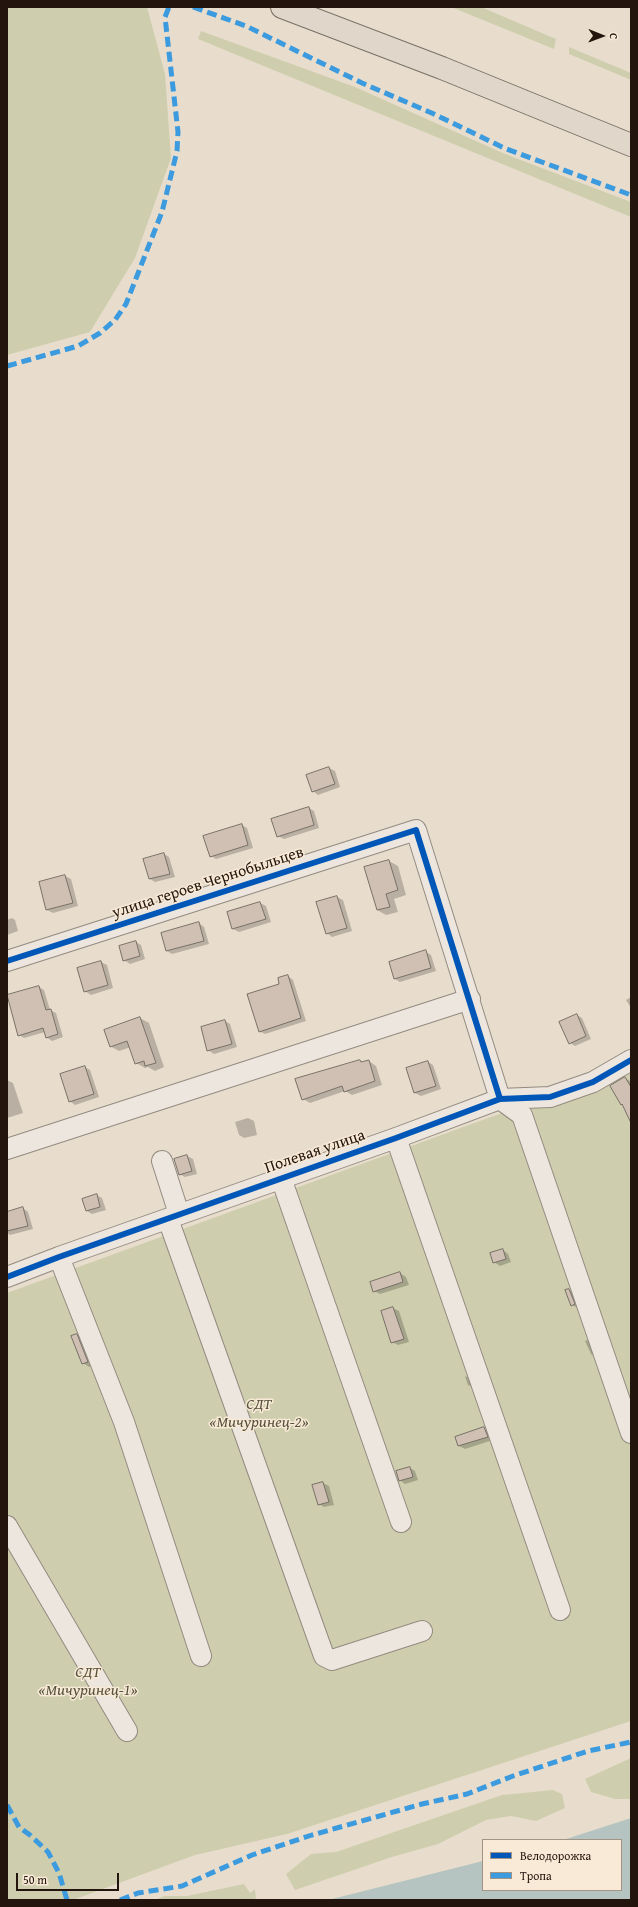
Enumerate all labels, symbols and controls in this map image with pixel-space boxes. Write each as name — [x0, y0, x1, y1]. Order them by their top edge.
north arrow — [582, 16, 622, 56]
text: С — [606, 33, 622, 39]
street label: улица героев Чернобыльцев — [110, 843, 306, 923]
street label: Полевая улица — [262, 1126, 368, 1178]
park label: СДТ «Мичуринец-2» — [209, 1395, 309, 1433]
park label: СДТ «Мичуринец-1» — [38, 1663, 138, 1701]
legend — [482, 1839, 622, 1891]
text: Велодорожка — [520, 1847, 591, 1864]
scale bar — [18, 1865, 121, 1891]
text: Тропа — [520, 1867, 552, 1884]
text: 50 m — [23, 1871, 47, 1888]

